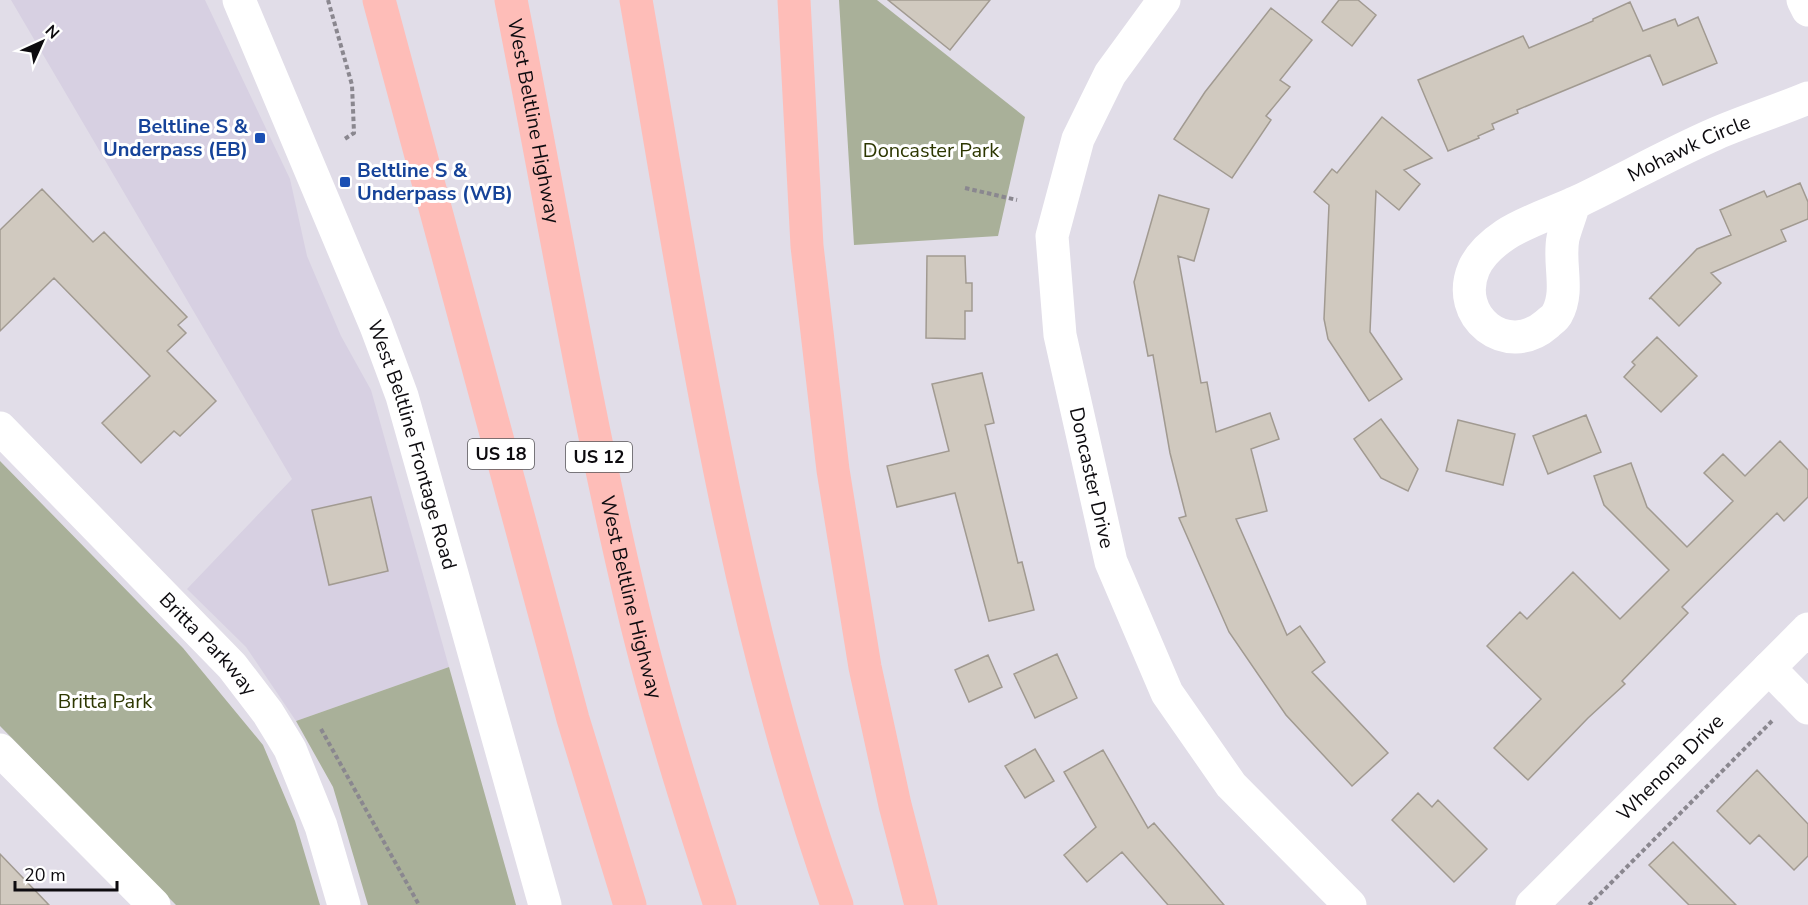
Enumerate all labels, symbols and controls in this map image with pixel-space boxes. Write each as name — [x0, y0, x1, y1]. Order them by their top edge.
north arrow — [12, 12, 72, 72]
street label: West Beltline Highway — [501, 16, 567, 226]
text: N — [40, 20, 64, 44]
street label: Mohawk Circle — [1623, 108, 1754, 188]
place label: Beltline S & Underpass (EB) — [103, 113, 248, 163]
marker: Beltline S & Underpass (EB) — [253, 131, 267, 145]
park label: Doncaster Park — [863, 137, 1000, 164]
place label: Beltline S & Underpass (WB) — [357, 157, 513, 207]
marker: Beltline S & Underpass (WB) — [338, 175, 352, 189]
street label: West Beltline Frontage Road — [361, 316, 464, 573]
street label: Doncaster Drive — [1063, 404, 1121, 551]
road number: US 18 — [468, 439, 534, 469]
road number: US 12 — [566, 442, 632, 472]
street label: West Beltline Highway — [594, 493, 669, 702]
street label: Britta Parkway — [154, 586, 264, 701]
park label: Britta Park — [58, 688, 153, 715]
street label: Whenona Drive — [1610, 708, 1729, 827]
scale bar — [15, 854, 117, 892]
text: 20 m — [24, 863, 66, 887]

